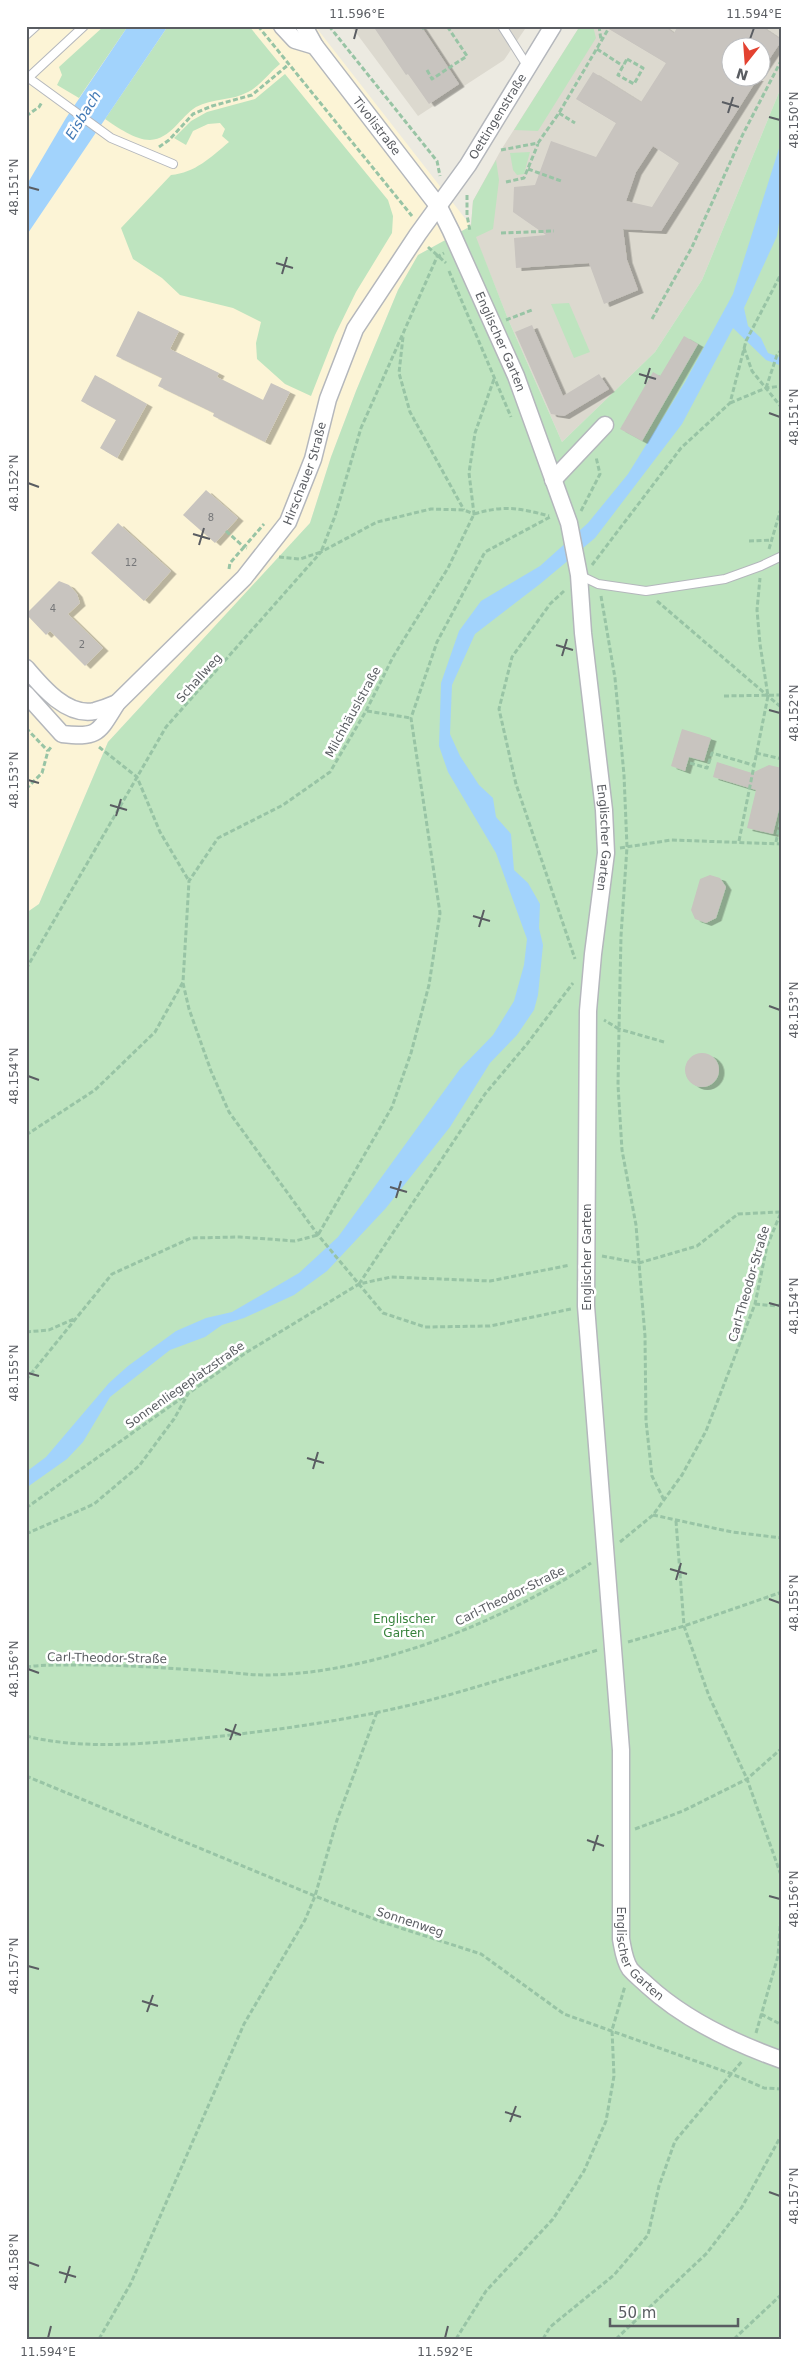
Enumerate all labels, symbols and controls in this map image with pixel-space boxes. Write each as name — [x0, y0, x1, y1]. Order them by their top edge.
text: 11.596°E — [329, 7, 385, 21]
text: 11.594°E — [726, 7, 782, 21]
north arrow — [720, 38, 770, 88]
text: N — [734, 65, 750, 84]
street label: Oettingenstraße — [466, 71, 529, 162]
water label: Eisbach — [62, 88, 104, 142]
text: 48.150°N — [787, 92, 801, 148]
street label: Tivolistraße — [349, 93, 404, 158]
text: 48.151°N — [7, 159, 21, 215]
street label: Englischer Garten — [472, 290, 528, 393]
text: 48.151°N — [787, 389, 801, 445]
street label: Hirschauer Straße — [280, 420, 329, 527]
text: 48.152°N — [7, 455, 21, 511]
house number: 8 — [208, 512, 214, 523]
house number: 12 — [125, 557, 137, 568]
house number: 4 — [50, 603, 56, 614]
house number: 2 — [79, 639, 85, 650]
street label: Schallweg — [174, 651, 224, 705]
street label: Milchhäuslstraße — [322, 664, 384, 760]
text: 48.152°N — [787, 685, 801, 741]
text: 48.153°N — [7, 752, 21, 808]
street label: Englischer Garten — [594, 783, 613, 892]
text: 48.153°N — [787, 982, 801, 1038]
text: 48.154°N — [7, 1048, 21, 1104]
street label: Englischer Garten — [580, 1203, 594, 1311]
street label: Carl-Theodor-Straße — [726, 1224, 772, 1344]
text: 48.154°N — [787, 1278, 801, 1334]
street label: Sonnenliegeplatzstraße — [123, 1339, 247, 1431]
text: 48.155°N — [7, 1345, 21, 1401]
street label: Carl-Theodor-Straße — [453, 1563, 567, 1629]
text: 48.155°N — [787, 1575, 801, 1631]
park label: Englischer Garten — [373, 1612, 435, 1640]
text: 48.156°N — [7, 1641, 21, 1697]
street label: Carl-Theodor-Straße — [47, 1650, 167, 1666]
text: 48.156°N — [787, 1871, 801, 1927]
street label: Sonnenweg — [375, 1905, 445, 1939]
street label: Englischer Garten — [614, 1906, 667, 2003]
text: 48.157°N — [7, 1938, 21, 1994]
text: 48.157°N — [787, 2168, 801, 2224]
text: 48.158°N — [7, 2234, 21, 2290]
scale bar — [610, 2295, 738, 2327]
text: 50 m — [618, 2304, 656, 2322]
text: 11.594°E — [20, 2345, 76, 2359]
text: 11.592°E — [417, 2345, 473, 2359]

